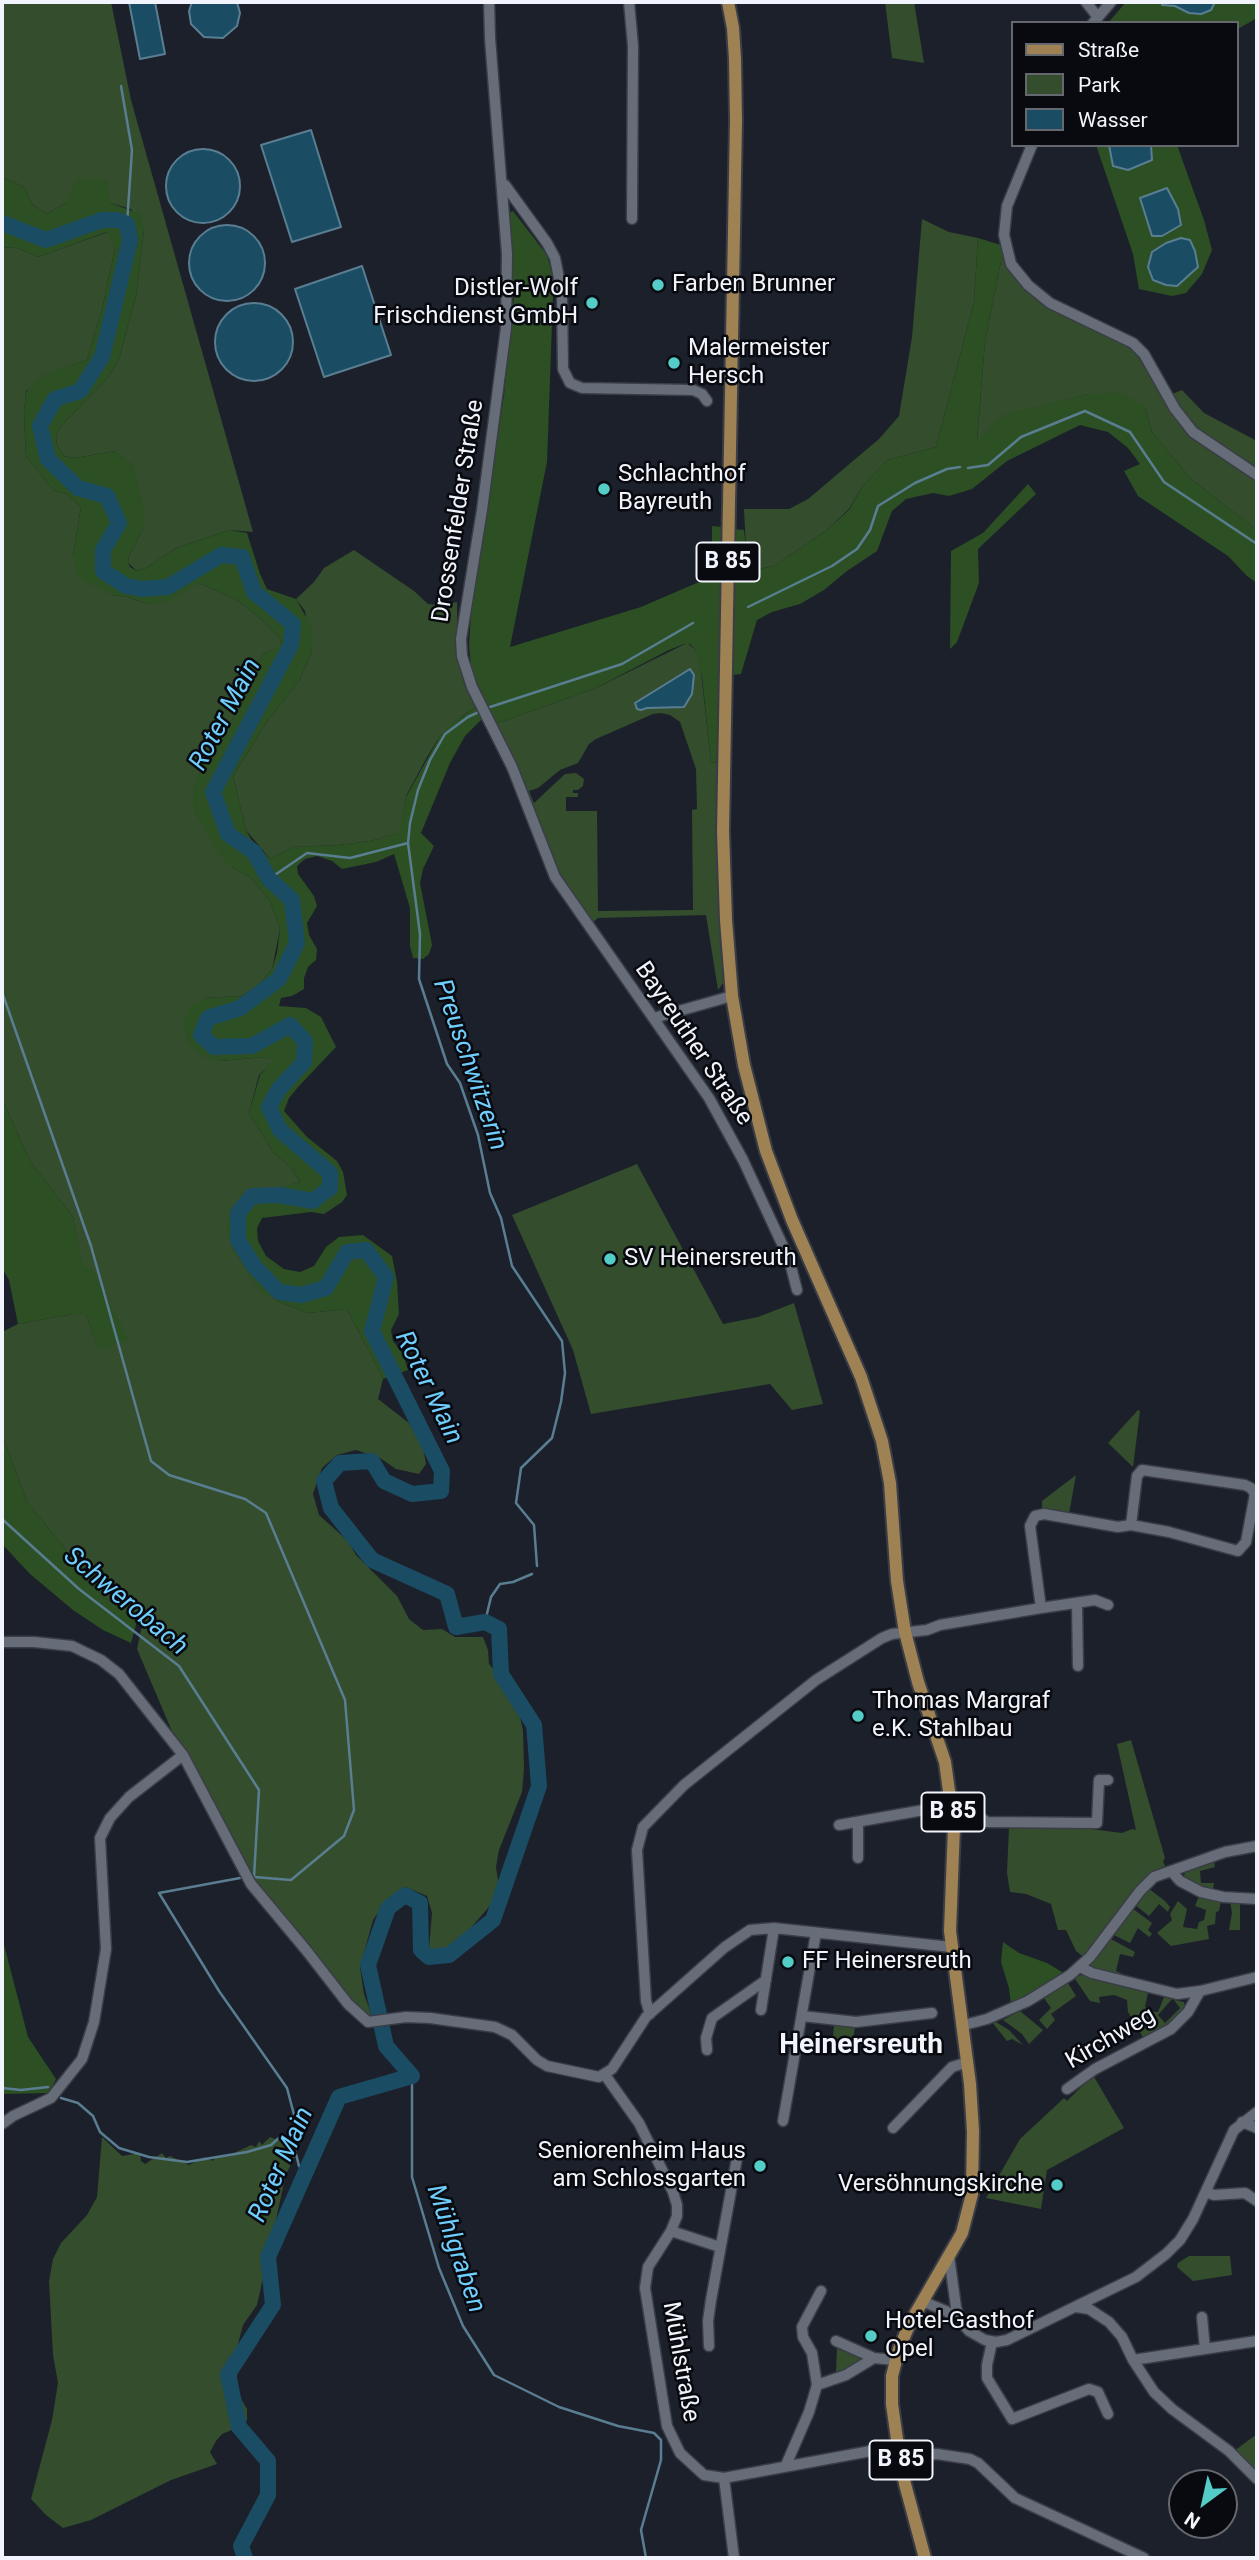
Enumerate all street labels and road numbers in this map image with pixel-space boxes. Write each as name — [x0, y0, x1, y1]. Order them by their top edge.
street label: Drossenfelder Straße — [427, 398, 491, 624]
road number: B 85 — [696, 542, 760, 582]
street label: Bayreuther Straße — [628, 957, 758, 1131]
road number: B 85 — [922, 1792, 984, 1831]
street label: Kirchweg — [1061, 2002, 1161, 2076]
street label: Mühlstraße — [655, 2300, 705, 2424]
road number: B 85 — [870, 2440, 932, 2480]

